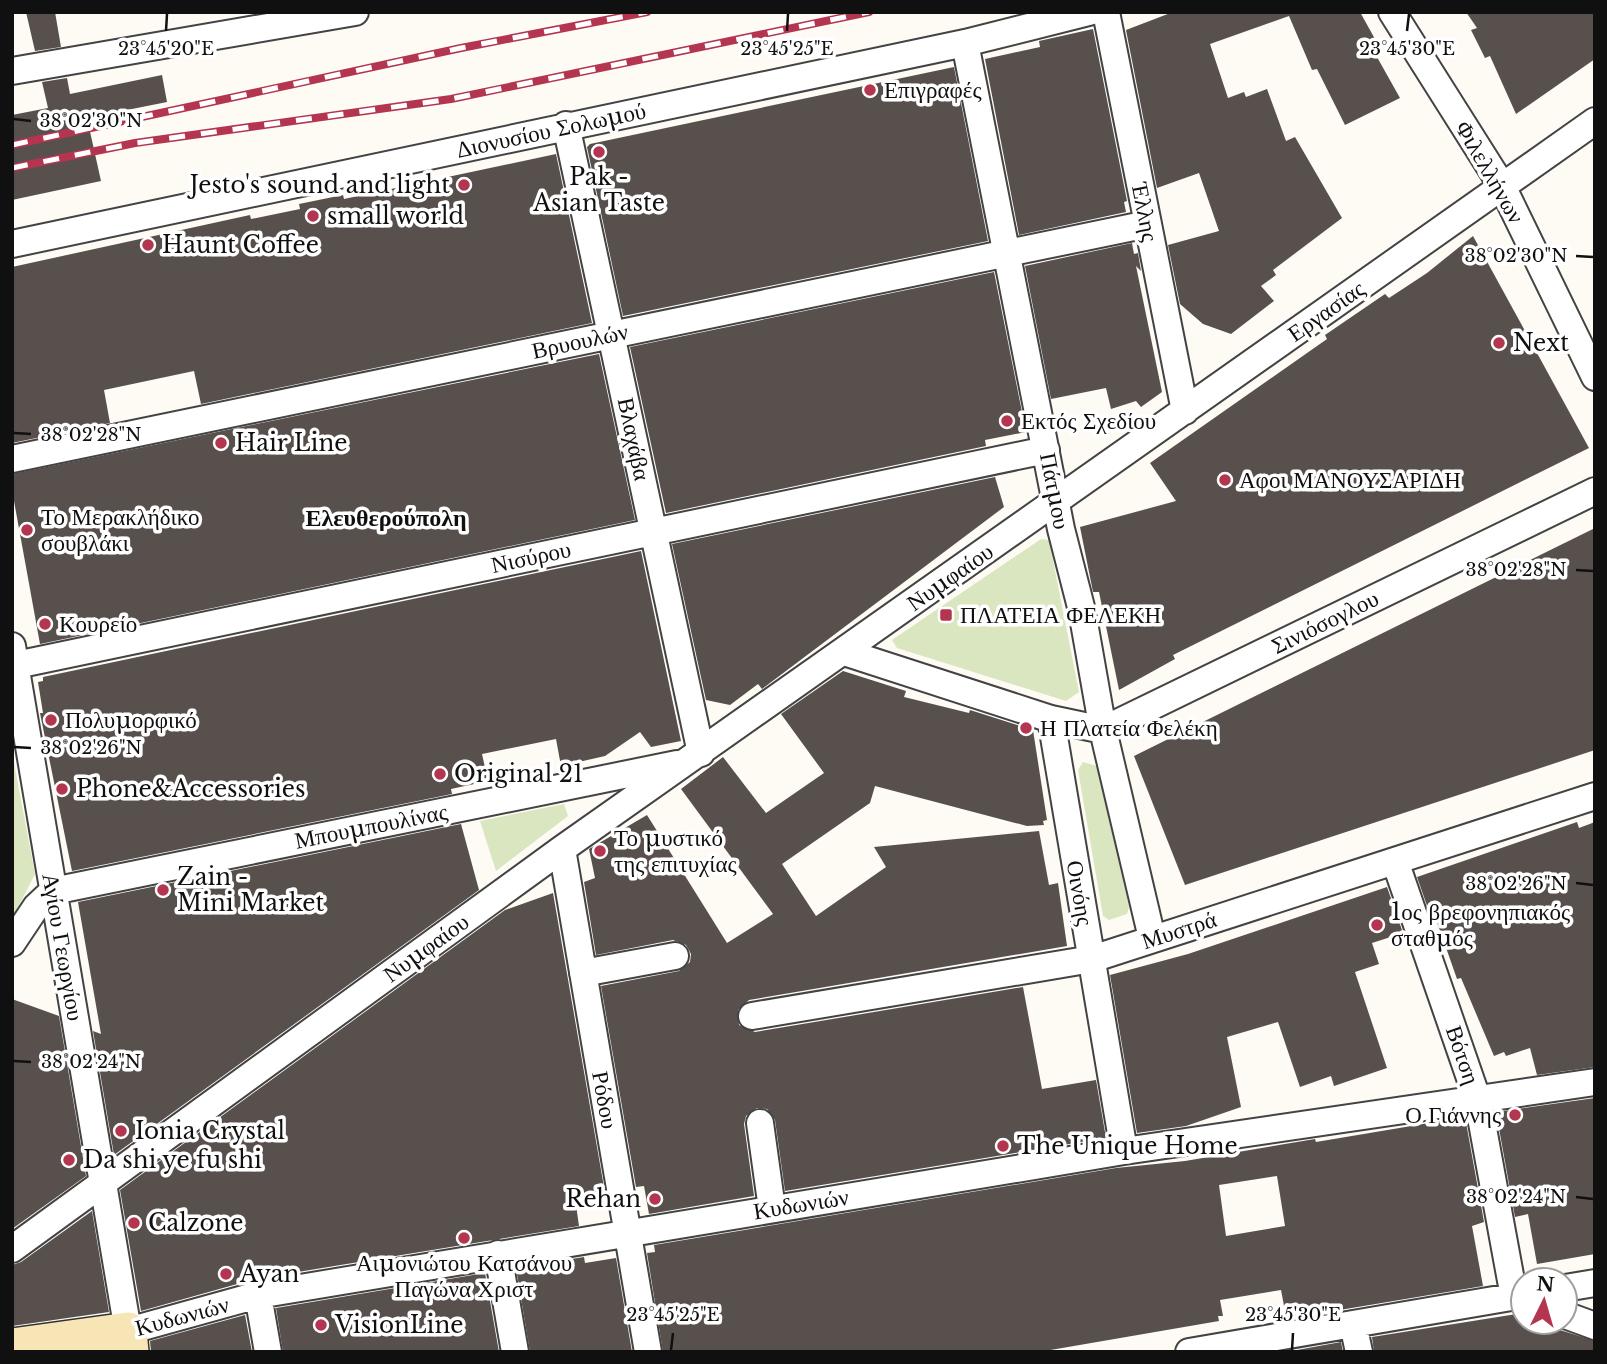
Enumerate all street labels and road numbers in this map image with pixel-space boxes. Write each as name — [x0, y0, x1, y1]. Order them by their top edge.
street label: Διονυσίου Σολωμού — [454, 96, 648, 164]
street label: Φιλελλήνων — [1449, 116, 1531, 228]
street label: Έλλης — [1125, 179, 1164, 244]
street label: Εργασίας — [1282, 274, 1370, 348]
street label: Βρυουλών — [529, 317, 631, 365]
street label: Βλαχάβα — [612, 395, 656, 483]
street label: Πάτμου — [1034, 450, 1076, 532]
street label: Νισύρου — [488, 535, 574, 579]
street label: Νυμφαίου — [901, 537, 999, 617]
street label: Σινιόσογλου — [1267, 584, 1383, 660]
street label: Μπουμπουλίνας — [292, 797, 450, 855]
street label: Οινόης — [1060, 858, 1100, 928]
street label: Αγίου Γεωργίου — [36, 871, 90, 1023]
street label: Μυστρά — [1138, 905, 1220, 955]
street label: Νυμφαίου — [378, 908, 474, 988]
street label: Βότση — [1440, 1022, 1486, 1088]
street label: Ρόδου — [586, 1069, 624, 1131]
street label: Κυδωνιών — [751, 1183, 851, 1225]
street label: Κυδωνιών — [132, 1290, 232, 1342]

